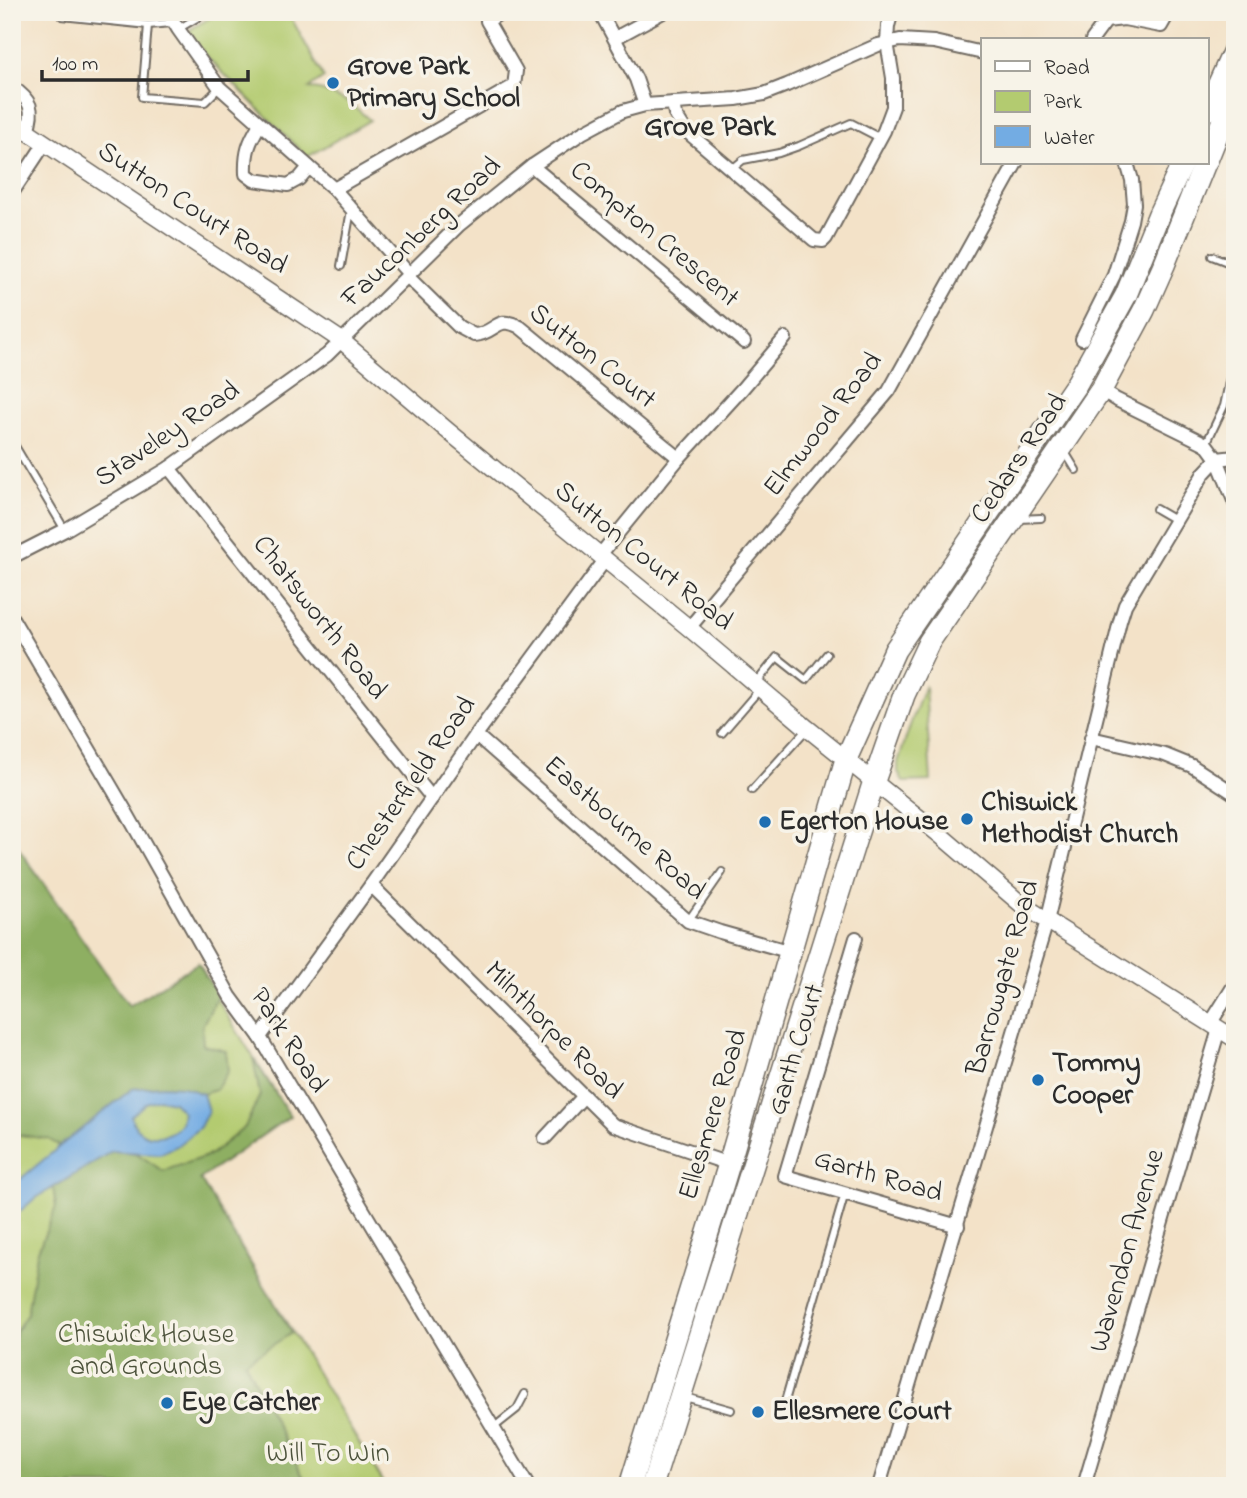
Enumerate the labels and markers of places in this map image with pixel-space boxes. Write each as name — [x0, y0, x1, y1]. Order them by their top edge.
place label: Grove Park Primary School — [347, 47, 520, 120]
marker: Grove Park Primary School — [325, 75, 341, 91]
place label: Chiswick Methodist Church — [981, 783, 1178, 856]
place label: Egerton House — [779, 802, 950, 844]
marker: Chiswick Methodist Church — [959, 811, 975, 827]
marker: Egerton House — [757, 814, 773, 830]
place label: Tommy Cooper — [1052, 1044, 1141, 1117]
marker: Tommy Cooper — [1030, 1072, 1046, 1088]
place label: Eye Catcher — [181, 1383, 321, 1424]
place label: Ellesmere Court — [772, 1392, 952, 1433]
marker: Eye Catcher — [159, 1395, 175, 1411]
marker: Ellesmere Court — [750, 1404, 766, 1420]

